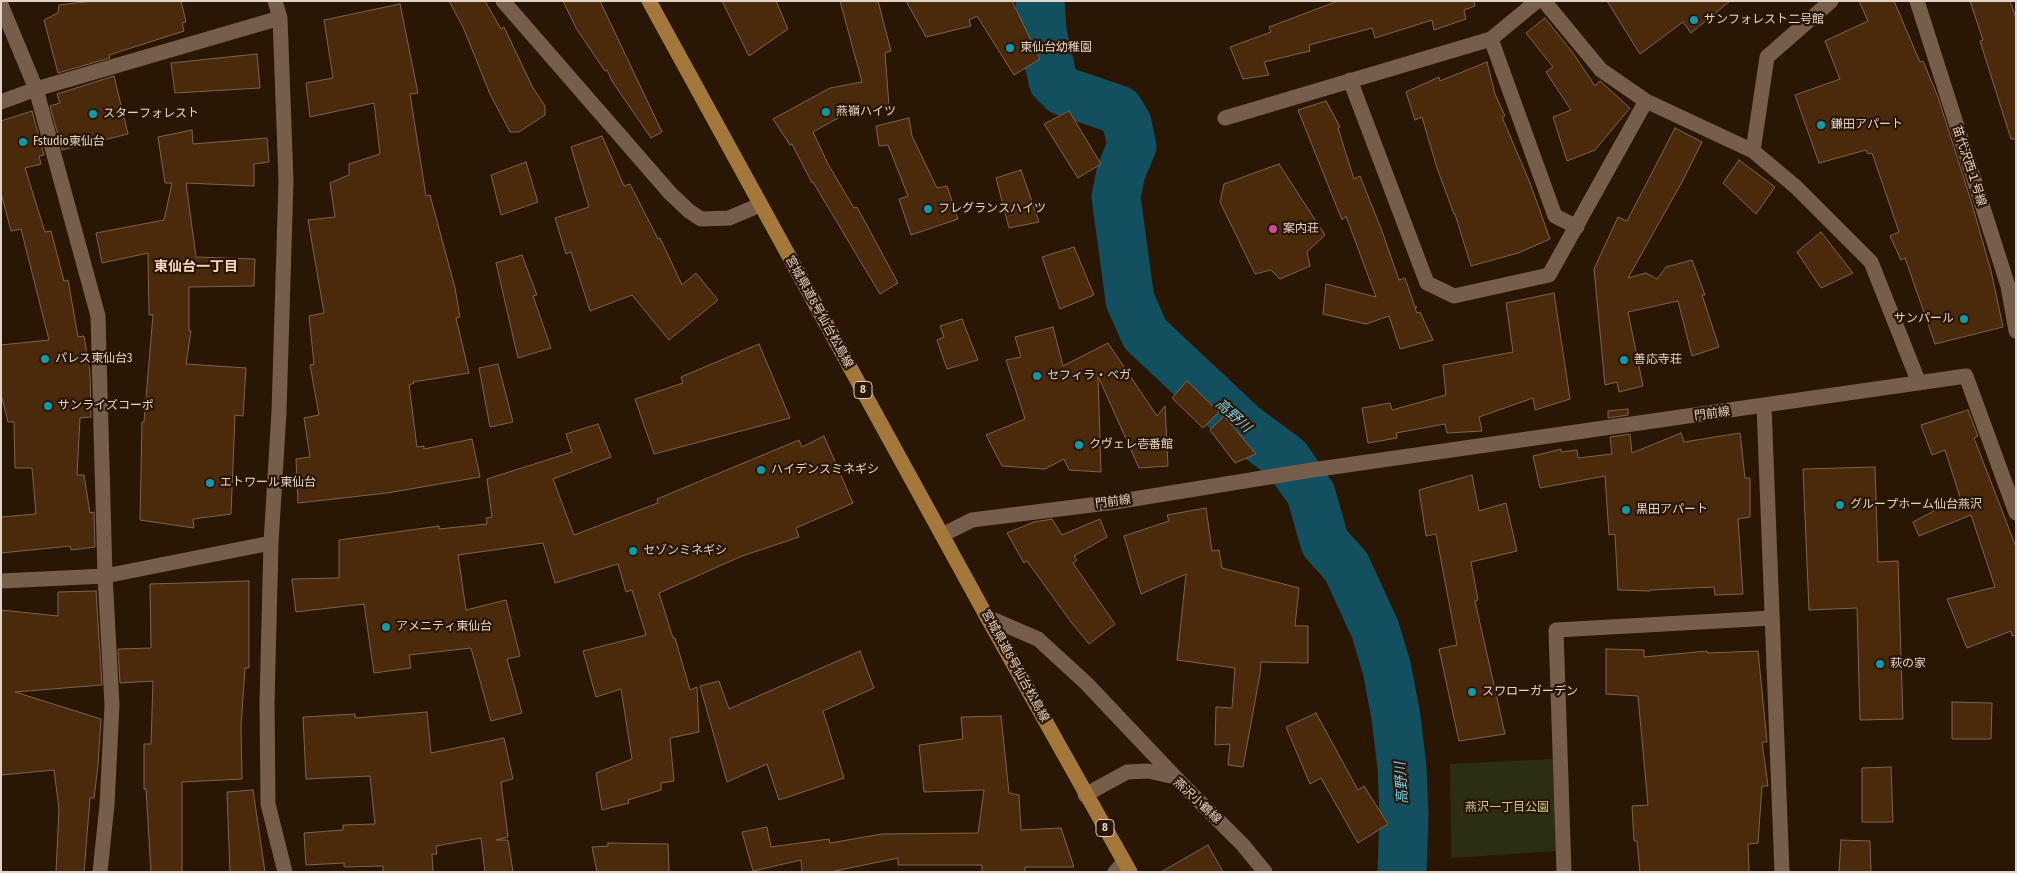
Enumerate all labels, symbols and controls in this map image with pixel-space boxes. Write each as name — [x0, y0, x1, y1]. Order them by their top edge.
place label: サンフォレスト二号館 — [1704, 13, 1824, 27]
marker: サンフォレスト二号館 — [1688, 14, 1700, 26]
place label: 東仙台幼稚園 — [1020, 41, 1092, 55]
marker: 東仙台幼稚園 — [1004, 42, 1016, 54]
place label: 燕嶺ハイツ — [836, 105, 896, 119]
marker: 燕嶺ハイツ — [820, 106, 832, 118]
place label: スターフォレスト — [103, 107, 199, 121]
marker: スターフォレスト — [87, 108, 99, 120]
place label: 鎌田アパート — [1831, 118, 1903, 132]
marker: 鎌田アパート — [1815, 119, 1827, 131]
street label: 苗代沢西１号線 — [1949, 124, 1989, 208]
place label: Fstudio東仙台 — [33, 135, 105, 149]
marker: Fstudio東仙台 — [17, 136, 29, 148]
place label: フレグランスハイツ — [938, 202, 1046, 216]
marker: フレグランスハイツ — [922, 203, 934, 215]
place label: 案内荘 — [1283, 222, 1319, 236]
marker: 案内荘 — [1267, 223, 1279, 235]
street label: 宮城県道8号仙台松島線 — [782, 253, 856, 371]
district label: 東仙台一丁目 — [154, 259, 238, 275]
place label: サンパール — [1894, 312, 1954, 326]
marker: サンパール — [1958, 313, 1970, 325]
place label: パレス東仙台3 — [55, 352, 132, 366]
marker: パレス東仙台3 — [39, 353, 51, 365]
place label: 善応寺荘 — [1634, 353, 1682, 367]
marker: 善応寺荘 — [1618, 354, 1630, 366]
place label: セフィラ・ベガ — [1047, 369, 1131, 383]
marker: セフィラ・ベガ — [1031, 370, 1043, 382]
road number: 8 — [854, 382, 872, 398]
water label: 高野川 — [1212, 396, 1254, 436]
place label: サンライズコーポ — [58, 399, 154, 413]
marker: サンライズコーポ — [42, 400, 54, 412]
street label: 門前線 — [1693, 404, 1731, 424]
place label: クヴェレ壱番館 — [1089, 438, 1173, 452]
marker: クヴェレ壱番館 — [1073, 439, 1085, 451]
place label: ハイデンスミネギシ — [771, 463, 879, 477]
marker: ハイデンスミネギシ — [755, 464, 767, 476]
place label: エトワール東仙台 — [220, 476, 316, 490]
marker: エトワール東仙台 — [204, 477, 216, 489]
street label: 門前線 — [1094, 492, 1132, 512]
place label: グループホーム仙台燕沢 — [1850, 498, 1982, 512]
marker: グループホーム仙台燕沢 — [1834, 499, 1846, 511]
place label: 黒田アパート — [1636, 503, 1708, 517]
marker: 黒田アパート — [1620, 504, 1632, 516]
place label: セゾンミネギシ — [643, 544, 727, 558]
marker: セゾンミネギシ — [627, 545, 639, 557]
street label: 宮城県道8号仙台松島線 — [978, 607, 1052, 725]
place label: アメニティ東仙台 — [396, 620, 492, 634]
marker: アメニティ東仙台 — [380, 621, 392, 633]
place label: 萩の家 — [1890, 657, 1926, 671]
marker: 萩の家 — [1874, 658, 1886, 670]
place label: スワローガーデン — [1482, 685, 1578, 699]
marker: スワローガーデン — [1466, 686, 1478, 698]
water label: 高野川 — [1392, 761, 1412, 805]
street label: 燕沢小鶴線 — [1170, 775, 1224, 827]
park label: 燕沢一丁目公園 — [1465, 801, 1549, 815]
road number: 8 — [1096, 820, 1114, 836]

